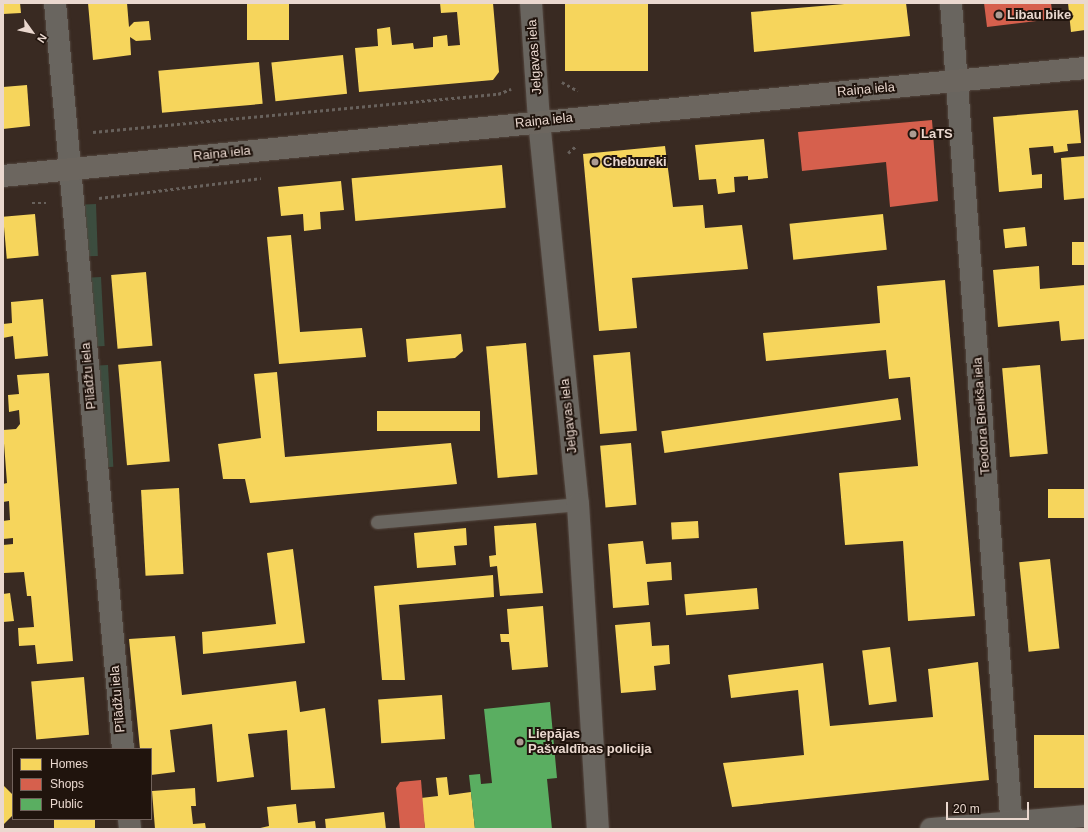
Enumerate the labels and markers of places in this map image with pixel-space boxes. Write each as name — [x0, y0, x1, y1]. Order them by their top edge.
place label: Libau bike — [1007, 7, 1071, 23]
marker: Libau bike — [994, 10, 1004, 20]
place label: LaTS — [921, 126, 953, 142]
marker: LaTS — [908, 129, 918, 139]
place label: Chebureki — [603, 154, 667, 170]
marker: Chebureki — [590, 157, 600, 167]
place label: Liepājas Pašvaldības policija — [528, 727, 652, 758]
marker: Liepājas Pašvaldības policija — [515, 737, 525, 747]

